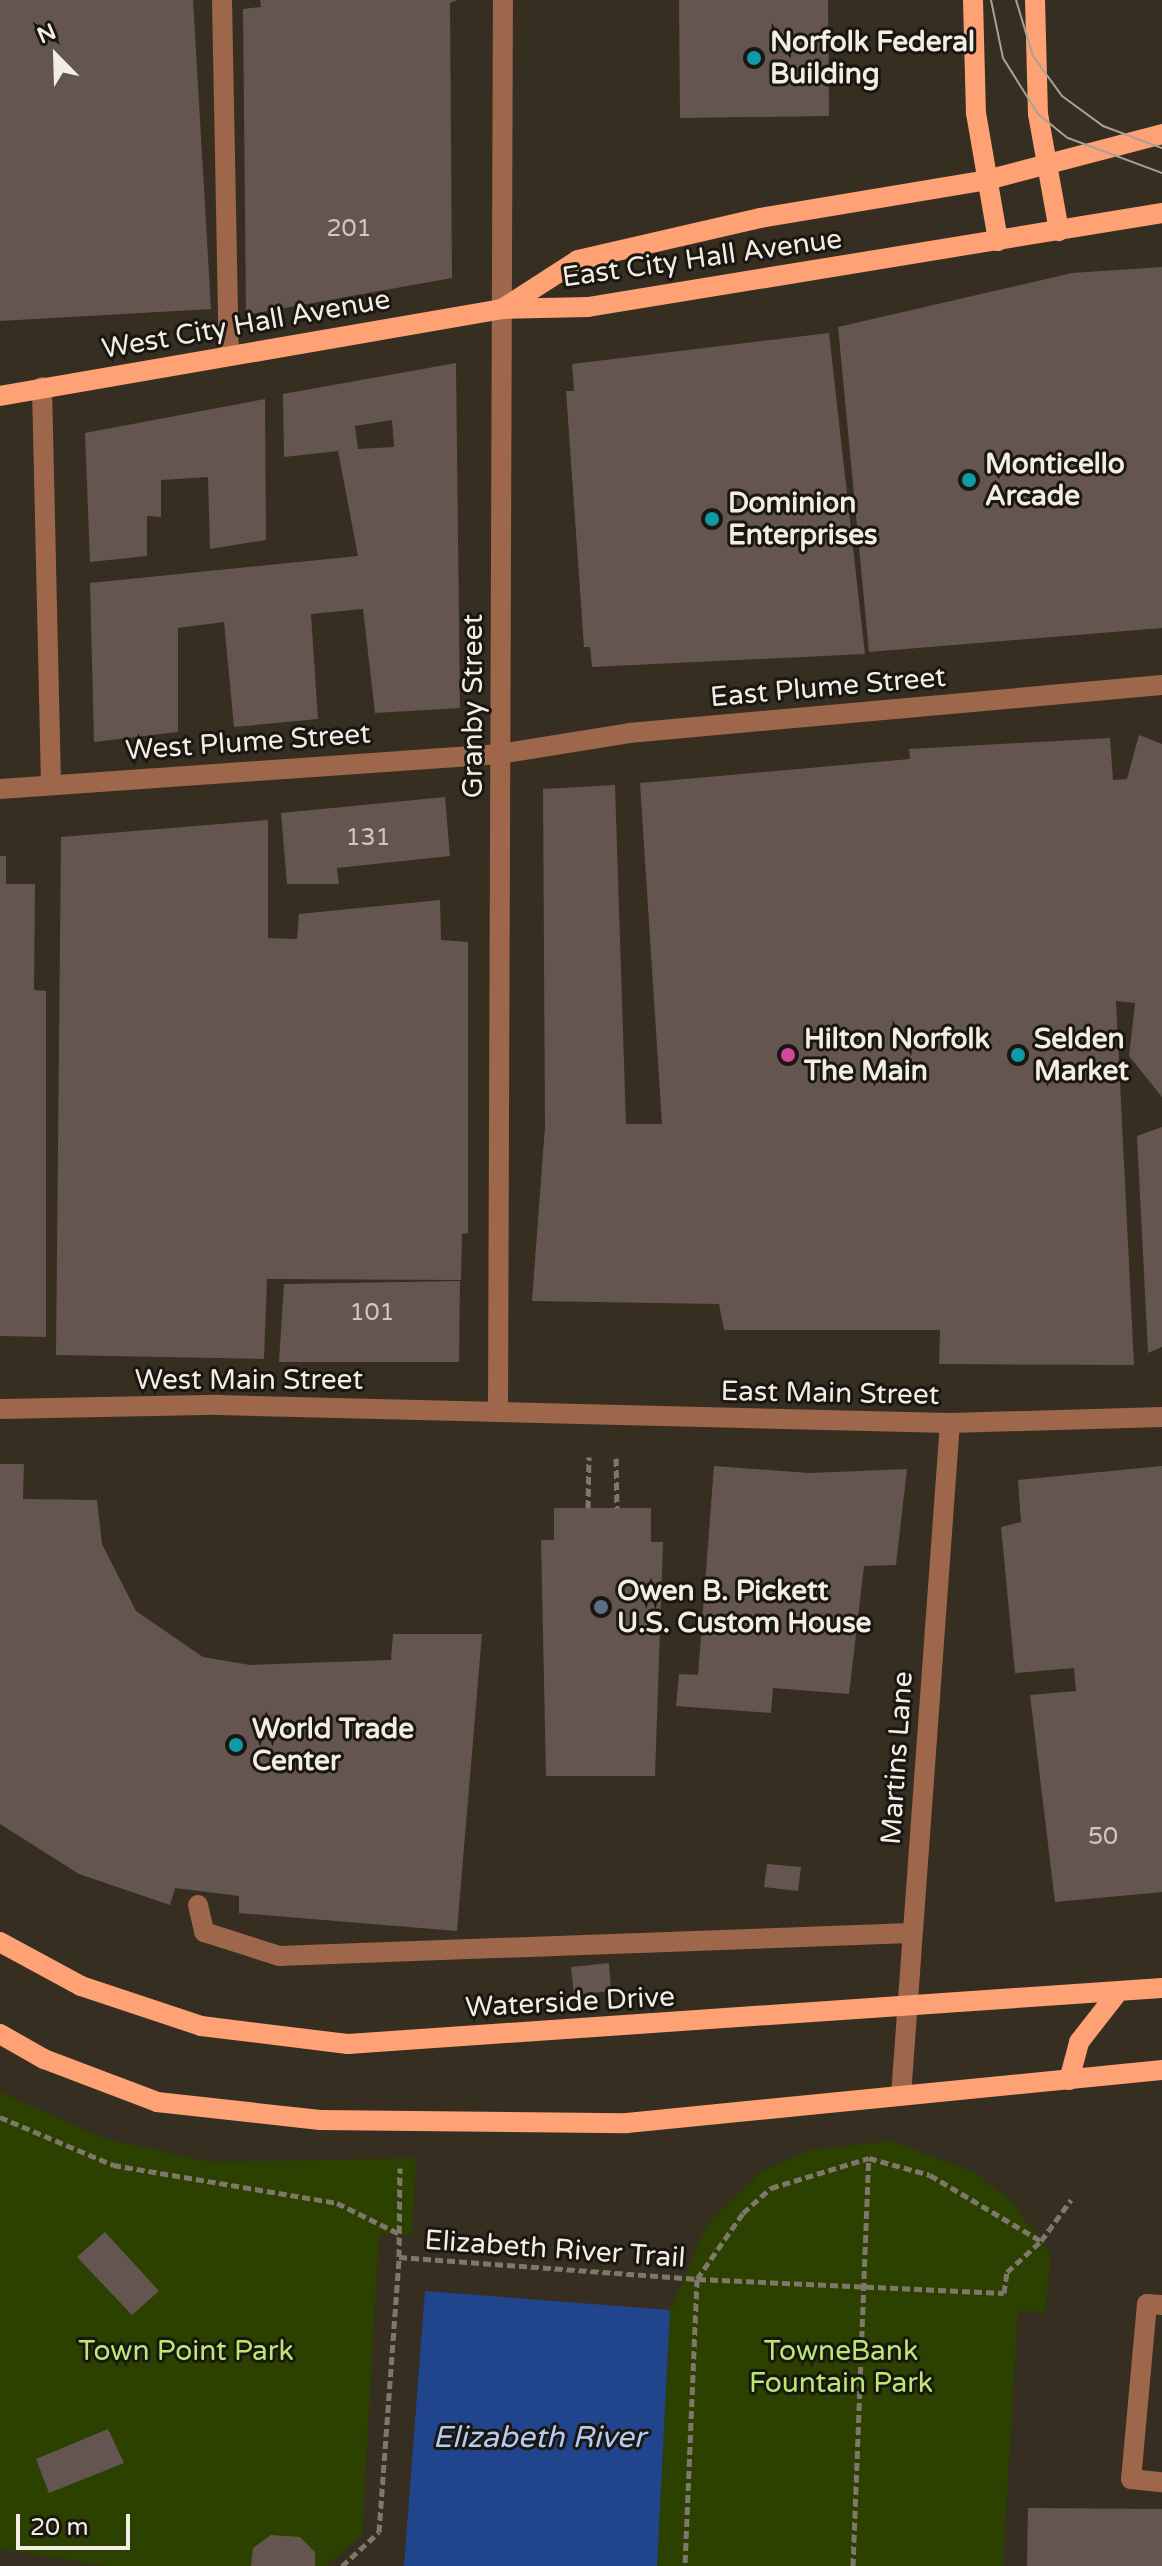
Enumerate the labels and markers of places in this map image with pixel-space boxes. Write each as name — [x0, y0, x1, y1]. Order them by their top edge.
place label: Norfolk Federal Building — [770, 25, 975, 91]
marker: Norfolk Federal Building — [745, 49, 763, 67]
place label: Monticello Arcade — [985, 447, 1125, 513]
marker: Monticello Arcade — [960, 471, 978, 489]
place label: Dominion Enterprises — [728, 486, 878, 552]
marker: Dominion Enterprises — [703, 510, 721, 528]
place label: Hilton Norfolk The Main — [804, 1022, 990, 1088]
place label: Selden Market — [1034, 1022, 1129, 1088]
marker: Hilton Norfolk The Main — [779, 1046, 797, 1064]
marker: Selden Market — [1009, 1046, 1027, 1064]
place label: Owen B. Pickett U.S. Custom House — [617, 1574, 871, 1640]
marker: Owen B. Pickett U.S. Custom House — [592, 1598, 610, 1616]
place label: World Trade Center — [252, 1712, 414, 1778]
marker: World Trade Center — [227, 1736, 245, 1754]

